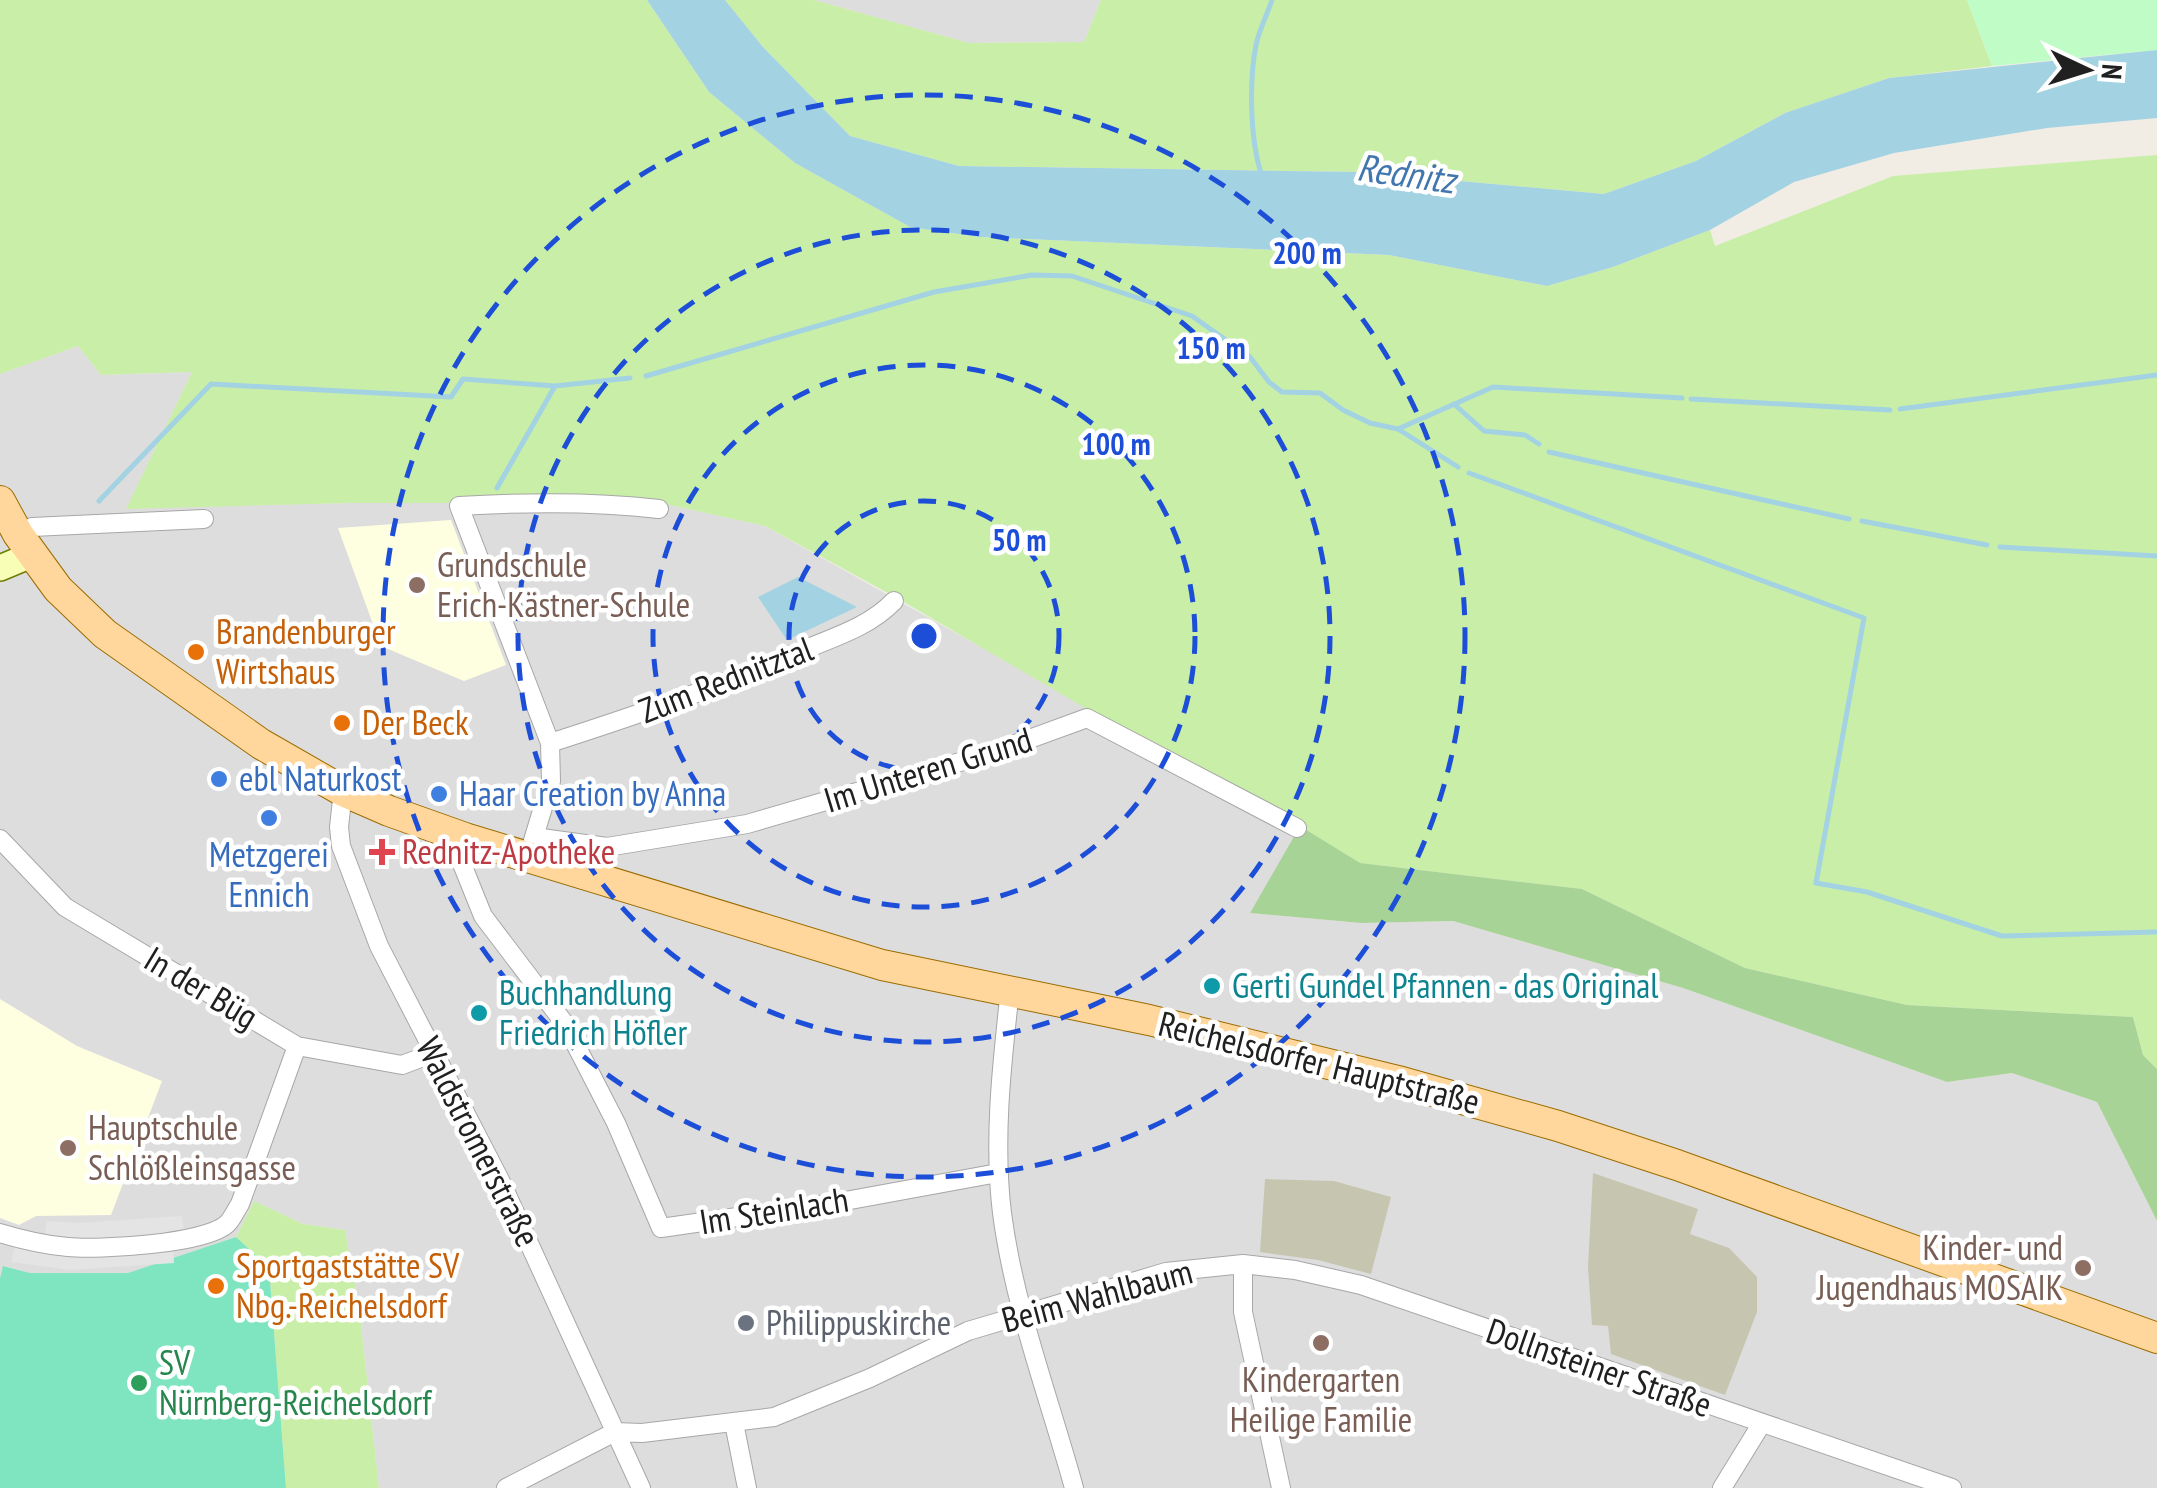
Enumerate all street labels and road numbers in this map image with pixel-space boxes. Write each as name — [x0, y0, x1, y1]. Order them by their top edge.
street label: Zum Rednitztal — [632, 625, 819, 733]
street label: Im Unteren Grund — [818, 716, 1037, 822]
street label: In der Büg — [136, 935, 267, 1039]
street label: Reichelsdorfer Hauptstraße — [1154, 1000, 1485, 1124]
street label: Waldstromerstraße — [406, 1029, 551, 1254]
street label: Im Steinlach — [696, 1176, 852, 1244]
street label: Beim Wahlbaum — [996, 1248, 1197, 1343]
street label: Dollnsteiner Straße — [1481, 1307, 1718, 1427]

